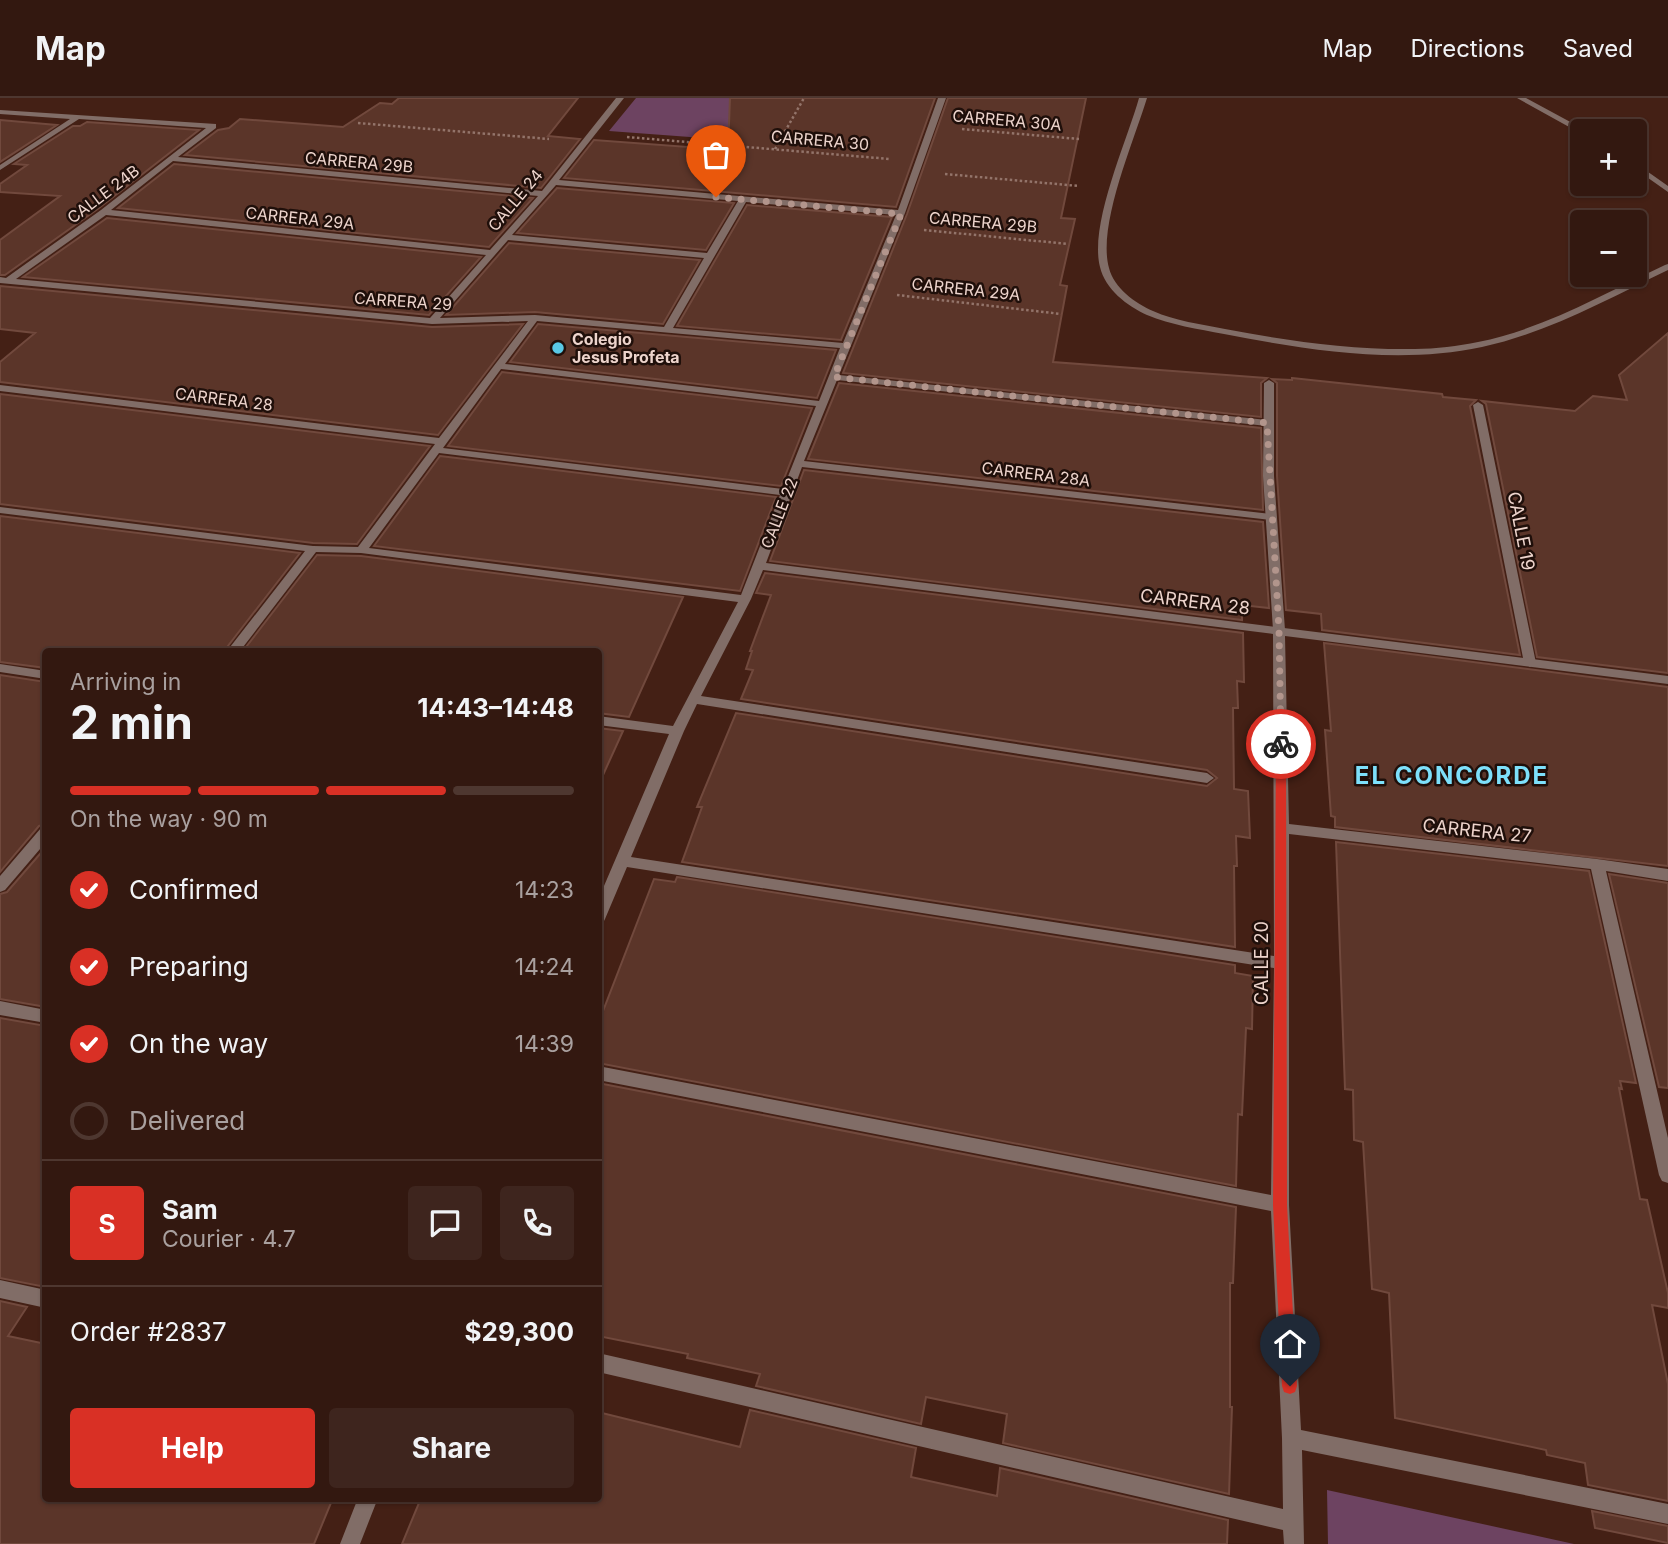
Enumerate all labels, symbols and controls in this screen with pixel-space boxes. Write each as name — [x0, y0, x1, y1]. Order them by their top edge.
text: Map — [35, 28, 106, 68]
text: Map — [1323, 34, 1372, 63]
text: Directions — [1410, 34, 1525, 63]
text: Saved — [1563, 34, 1633, 63]
street label: CARRERA 30A — [952, 105, 1062, 135]
map controls — [1570, 119, 1647, 287]
button: + — [1570, 119, 1647, 196]
pin — [686, 125, 746, 197]
street label: CARRERA 30 — [770, 126, 870, 154]
icon: bag — [697, 136, 735, 174]
street label: CARRERA 29B — [304, 147, 414, 177]
street label: CALLE 24B — [63, 160, 143, 228]
street label: CALLE 24 — [483, 165, 547, 235]
street label: CARRERA 29A — [245, 202, 355, 234]
street label: CARRERA 29B — [928, 207, 1038, 237]
button: − — [1570, 210, 1647, 287]
street label: CARRERA 29A — [911, 273, 1021, 305]
street label: CARRERA 29 — [353, 288, 453, 314]
place label: Colegio Jesus Profeta — [572, 329, 680, 367]
marker: Colegio Jesus Profeta — [550, 340, 566, 356]
street label: CARRERA 28 — [174, 383, 274, 415]
street label: CARRERA 28A — [981, 457, 1091, 491]
street label: CALLE 22 — [756, 475, 802, 551]
street label: CALLE 19 — [1504, 490, 1539, 572]
street label: CARRERA 28 — [1139, 584, 1251, 619]
text: Arriving in — [70, 668, 181, 696]
text: 14:43–14:48 — [417, 692, 574, 723]
text: 2 min — [70, 694, 193, 750]
courier — [1246, 709, 1316, 779]
icon: bike — [1262, 725, 1300, 763]
district label: EL CONCORDE — [1355, 761, 1549, 790]
text: On the way · 90 m — [70, 805, 268, 833]
street label: CARRERA 27 — [1422, 814, 1533, 847]
icon: check — [70, 871, 108, 909]
text: Confirmed — [129, 874, 259, 905]
text: 14:23 — [515, 876, 574, 904]
street label: CALLE 20 — [1251, 921, 1272, 1005]
icon: check — [70, 948, 108, 986]
text: Preparing — [129, 951, 249, 982]
text: 14:24 — [515, 953, 574, 981]
icon: check — [70, 1025, 108, 1063]
text: On the way — [129, 1028, 268, 1059]
text: 14:39 — [515, 1030, 574, 1058]
text: Delivered — [129, 1105, 245, 1136]
button: chat — [408, 1186, 482, 1260]
button: phone — [500, 1186, 574, 1260]
text: Sam — [162, 1194, 218, 1225]
text: S — [98, 1208, 116, 1239]
text: Courier · 4.7 — [162, 1225, 296, 1253]
pin — [1260, 1314, 1320, 1386]
text: Order #2837 — [70, 1316, 227, 1347]
text: $29,300 — [465, 1316, 574, 1347]
icon: home — [1271, 1325, 1309, 1363]
button: Help — [70, 1408, 315, 1488]
button: Share — [329, 1408, 574, 1488]

